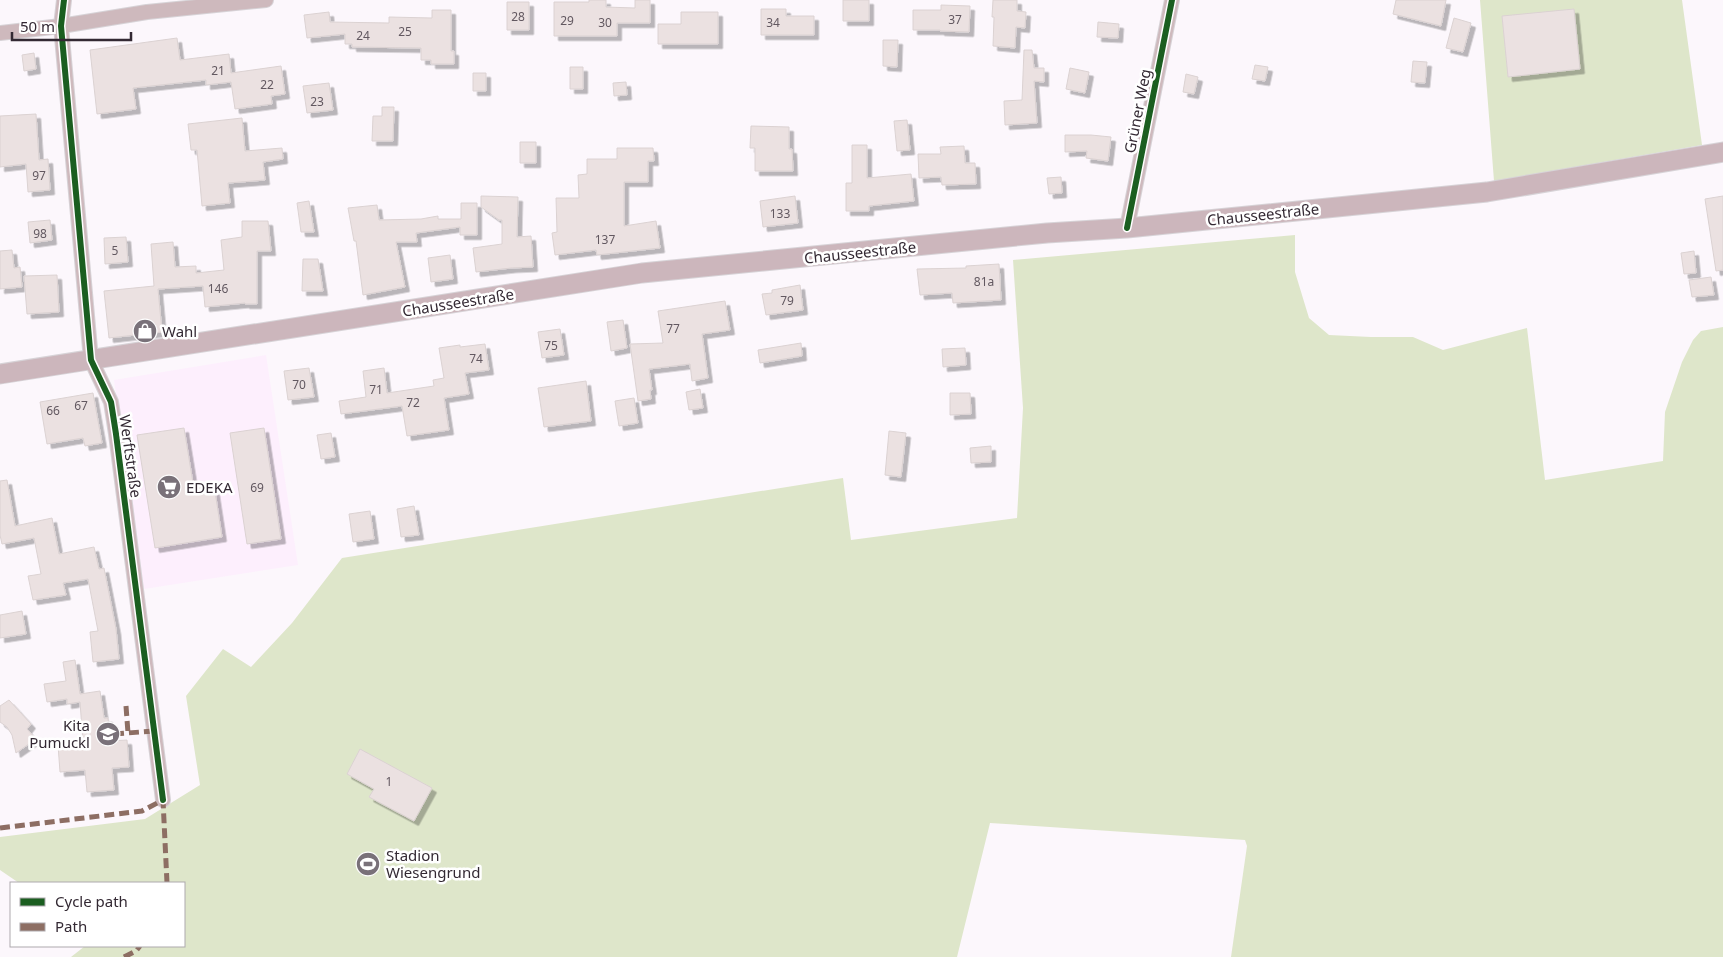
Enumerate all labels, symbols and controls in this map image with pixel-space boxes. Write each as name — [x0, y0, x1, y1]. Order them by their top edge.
house number: 28 — [511, 8, 525, 25]
scale bar — [12, 10, 131, 42]
house number: 37 — [948, 11, 962, 28]
house number: 29 — [560, 12, 574, 29]
house number: 30 — [598, 14, 612, 31]
house number: 34 — [766, 14, 780, 31]
text: 50 m — [20, 16, 55, 36]
house number: 25 — [398, 23, 412, 40]
house number: 24 — [356, 27, 370, 44]
house number: 21 — [211, 62, 225, 79]
street label: Grüner Weg — [1119, 67, 1155, 155]
house number: 22 — [260, 76, 274, 93]
house number: 23 — [310, 93, 324, 110]
house number: 97 — [32, 167, 46, 184]
street label: Chausseestraße — [1206, 198, 1320, 230]
house number: 133 — [770, 205, 790, 222]
house number: 98 — [33, 225, 47, 242]
house number: 137 — [595, 231, 615, 248]
street label: Chausseestraße — [803, 236, 917, 268]
house number: 5 — [112, 242, 119, 259]
house number: 81a — [974, 273, 994, 290]
house number: 146 — [208, 280, 228, 297]
street label: Chausseestraße — [401, 283, 515, 321]
house number: 79 — [780, 292, 794, 309]
shop icon: Wahl — [132, 318, 158, 344]
house number: 77 — [666, 320, 680, 337]
place label: Wahl — [162, 321, 197, 341]
house number: 75 — [544, 337, 558, 354]
house number: 74 — [469, 350, 483, 367]
house number: 70 — [292, 376, 306, 393]
house number: 71 — [369, 381, 383, 398]
house number: 72 — [406, 394, 420, 411]
house number: 67 — [74, 397, 88, 414]
house number: 66 — [46, 402, 60, 419]
street label: Werftstraße — [115, 413, 147, 499]
supermarket icon: EDEKA — [156, 474, 182, 500]
place label: EDEKA — [186, 477, 233, 497]
house number: 69 — [250, 479, 264, 496]
place label: Kita Pumuckl — [29, 715, 90, 752]
school or university icon: Kita Pumuckl — [95, 721, 121, 747]
house number: 1 — [386, 773, 392, 790]
place label: Stadion Wiesengrund — [386, 845, 480, 882]
sports icon: Stadion Wiesengrund — [355, 851, 381, 877]
legend — [10, 882, 185, 947]
text: Cycle path — [55, 891, 128, 911]
text: Path — [55, 916, 87, 936]

